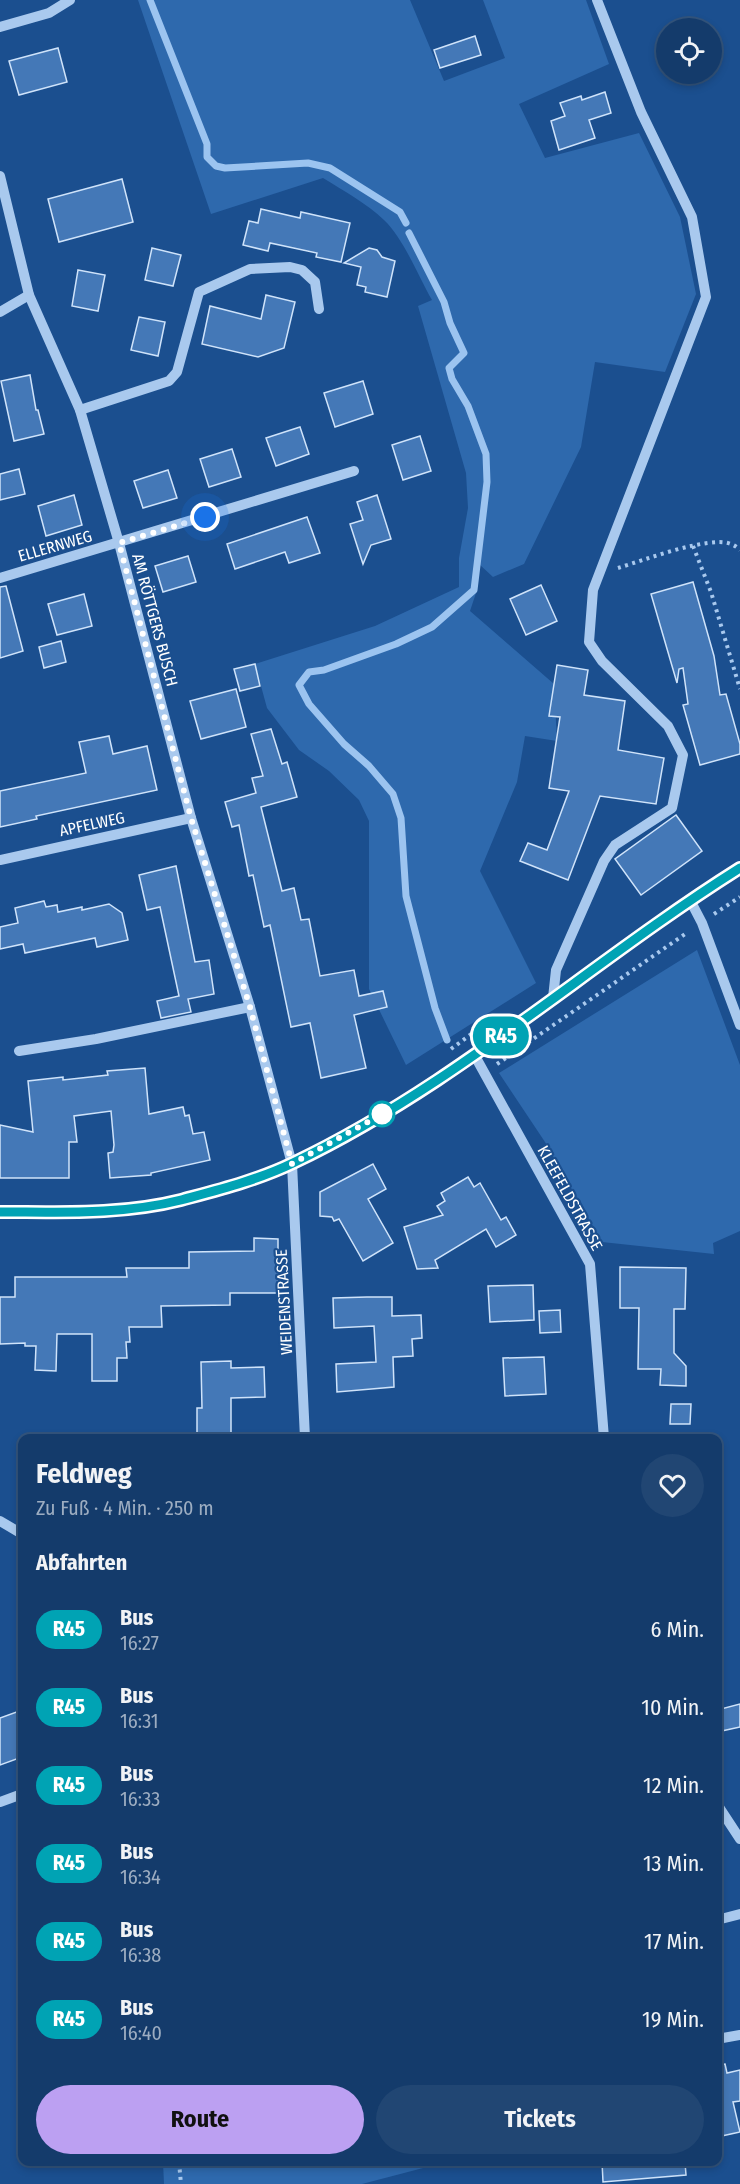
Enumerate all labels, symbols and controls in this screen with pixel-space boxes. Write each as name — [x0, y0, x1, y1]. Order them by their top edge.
map controls — [656, 18, 722, 84]
button: locate — [656, 18, 722, 84]
your location — [190, 502, 220, 532]
street label: ELLERNWEG — [16, 526, 94, 566]
street label: AM RÖTTGERS BUSCH — [128, 552, 182, 688]
street label: APFELWEG — [58, 808, 126, 840]
line badge: R45 — [466, 1016, 536, 1056]
text: R45 — [485, 1023, 517, 1049]
unlabelled marker — [369, 1101, 395, 1127]
street label: KLEEFELDSTRASSE — [533, 1142, 607, 1254]
street label: WEIDENSTRASSE — [272, 1249, 296, 1355]
button: heart — [641, 1454, 704, 1517]
text: Feldweg — [36, 1457, 132, 1490]
text: Zu Fuß · 4 Min. · 250 m — [36, 1496, 214, 1520]
text: Abfahrten — [36, 1549, 127, 1576]
text: Bus — [120, 1604, 153, 1631]
text: R45 — [53, 1616, 85, 1642]
text: 6 Min. — [650, 1616, 704, 1643]
text: 16:27 — [120, 1631, 159, 1655]
text: Bus — [120, 1682, 153, 1709]
text: R45 — [53, 1694, 85, 1720]
text: 10 Min. — [641, 1694, 704, 1721]
text: 16:31 — [120, 1709, 158, 1733]
text: Bus — [120, 1760, 153, 1787]
text: R45 — [53, 1772, 85, 1798]
text: 12 Min. — [643, 1772, 704, 1799]
text: 16:33 — [120, 1787, 160, 1811]
text: Bus — [120, 1838, 153, 1865]
text: R45 — [53, 1850, 85, 1876]
text: 13 Min. — [643, 1850, 704, 1877]
text: 16:34 — [120, 1865, 161, 1889]
text: Bus — [120, 1916, 153, 1943]
text: R45 — [53, 1928, 85, 1954]
text: 17 Min. — [644, 1928, 704, 1955]
text: 16:38 — [120, 1943, 161, 1967]
text: Bus — [120, 1994, 153, 2021]
text: R45 — [53, 2006, 85, 2032]
text: 19 Min. — [642, 2006, 704, 2033]
text: 16:40 — [120, 2021, 162, 2045]
button: Route — [36, 2085, 364, 2154]
button: Tickets — [376, 2085, 704, 2154]

